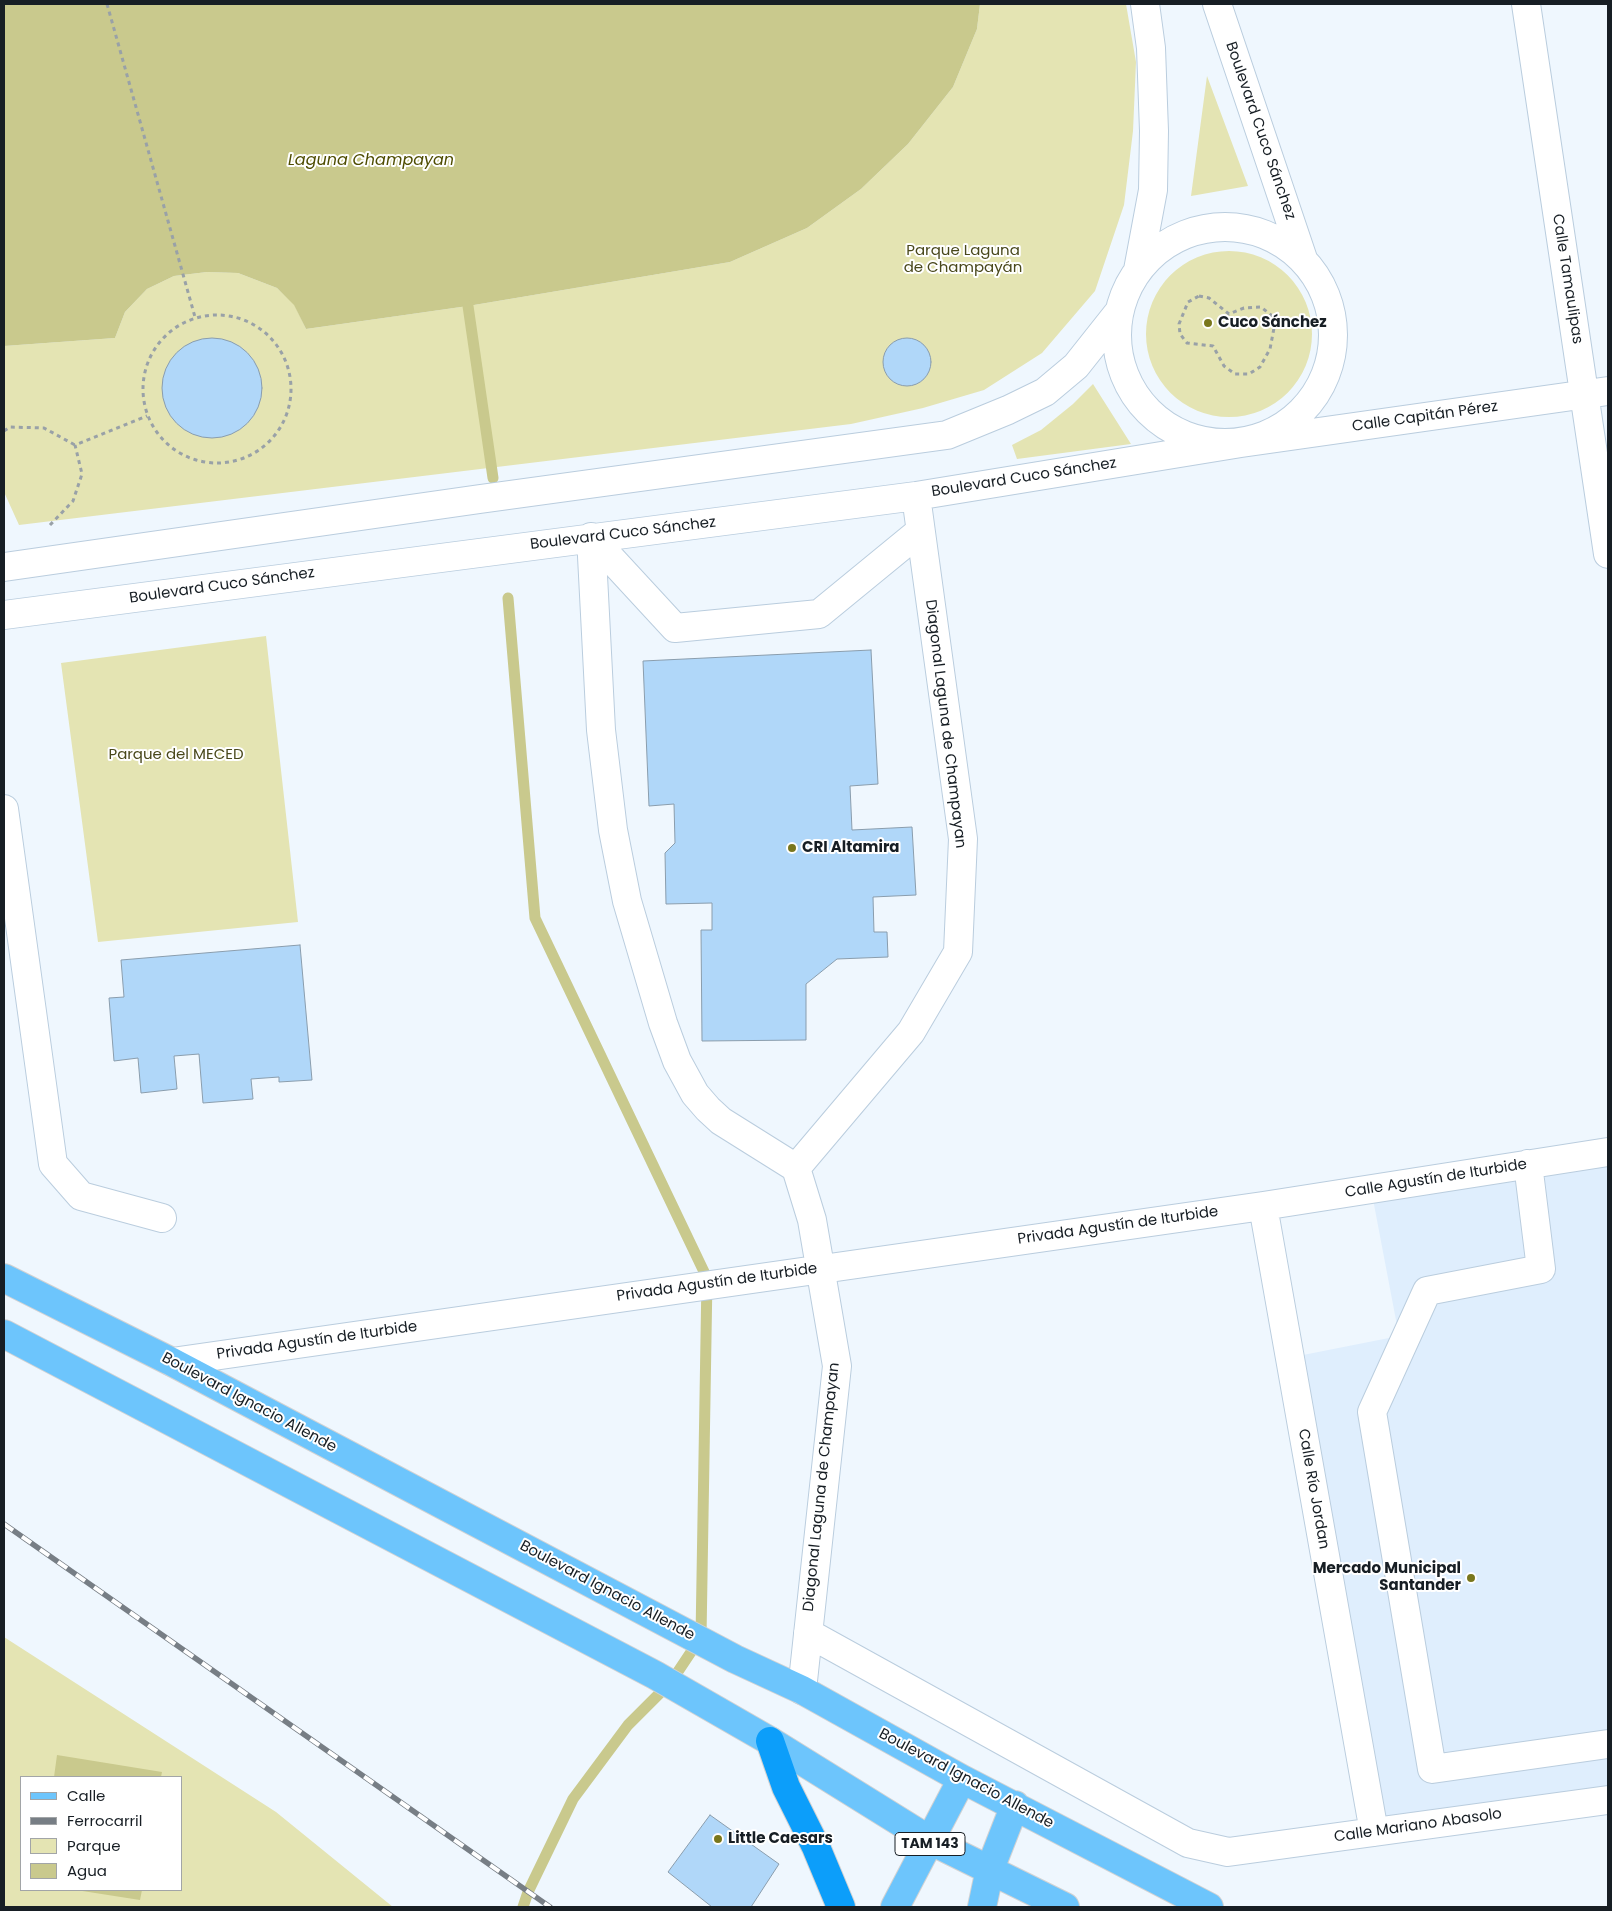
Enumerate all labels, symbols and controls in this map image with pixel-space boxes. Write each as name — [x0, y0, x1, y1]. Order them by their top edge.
street label: Boulevard Cuco Sánchez — [1221, 40, 1299, 222]
water label: Laguna Champayan — [288, 151, 454, 171]
street label: Calle Tamaulipas — [1548, 213, 1586, 345]
park label: Parque Laguna de Champayán — [904, 242, 1022, 277]
place label: Cuco Sánchez — [1218, 314, 1327, 332]
marker: Cuco Sánchez — [1202, 317, 1214, 329]
street label: Calle Capitán Pérez — [1351, 398, 1499, 436]
street label: Boulevard Cuco Sánchez — [930, 454, 1118, 502]
street label: Boulevard Cuco Sánchez — [529, 514, 717, 554]
street label: Boulevard Cuco Sánchez — [128, 564, 316, 608]
street label: Diagonal Laguna de Champayan — [921, 599, 969, 849]
park label: Parque del MECED — [108, 746, 244, 764]
place label: CRI Altamira — [802, 839, 899, 857]
marker: CRI Altamira — [786, 842, 798, 854]
street label: Calle Agustín de Iturbide — [1344, 1156, 1528, 1202]
street label: Privada Agustín de Iturbide — [1017, 1203, 1219, 1249]
street label: Privada Agustín de Iturbide — [616, 1260, 818, 1306]
street label: Privada Agustín de Iturbide — [216, 1318, 418, 1364]
street label: Boulevard Ignacio Allende — [158, 1349, 340, 1457]
street label: Diagonal Laguna de Champayan — [800, 1362, 844, 1612]
street label: Calle Río Jordan — [1294, 1427, 1332, 1551]
street label: Boulevard Ignacio Allende — [516, 1537, 698, 1645]
place label: Mercado Municipal Santander — [1313, 1560, 1461, 1595]
marker: Mercado Municipal Santander — [1465, 1572, 1477, 1584]
street label: Boulevard Ignacio Allende — [875, 1725, 1057, 1833]
legend — [20, 1776, 182, 1891]
text: Calle — [67, 1785, 105, 1806]
street label: Calle Mariano Abasolo — [1333, 1805, 1503, 1847]
text: Ferrocarril — [67, 1810, 142, 1831]
place label: Little Caesars — [728, 1830, 833, 1848]
road number: TAM 143 — [895, 1832, 965, 1856]
marker: Little Caesars — [712, 1833, 724, 1845]
text: Parque — [67, 1835, 120, 1856]
text: Agua — [67, 1860, 107, 1881]

